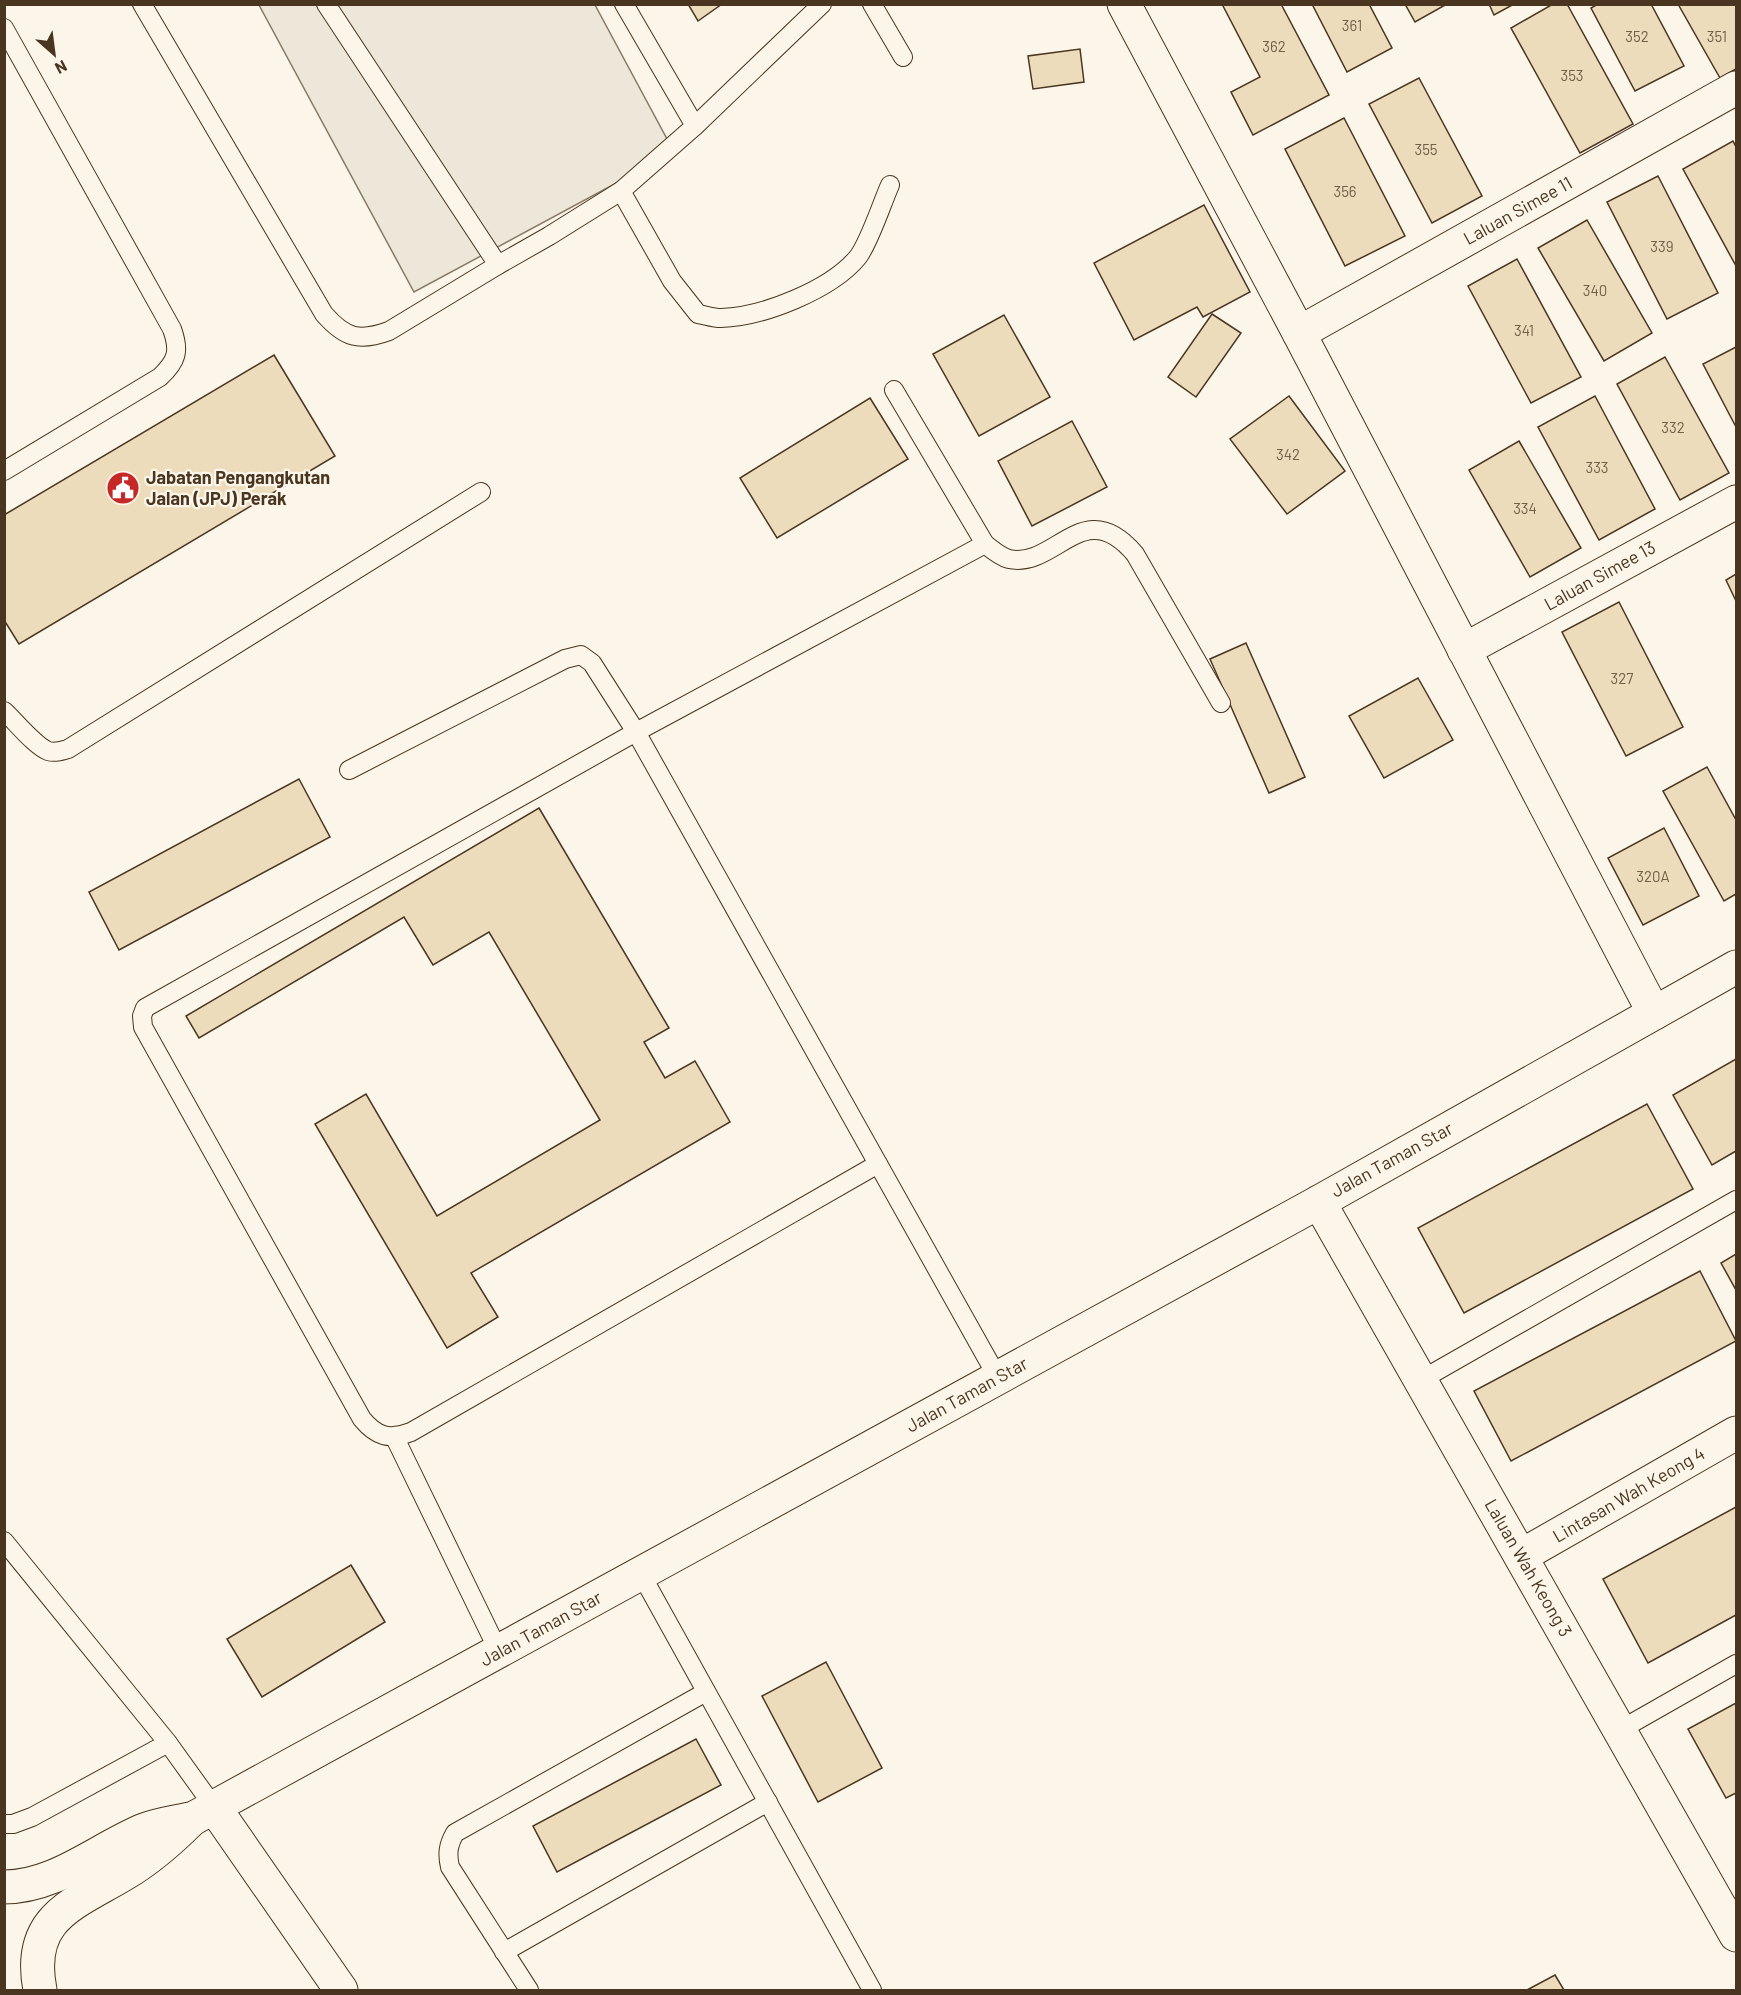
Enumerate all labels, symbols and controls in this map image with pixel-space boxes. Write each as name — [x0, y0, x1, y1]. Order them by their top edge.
house number: 361 — [1342, 16, 1362, 34]
north arrow — [24, 24, 84, 84]
house number: 352 — [1625, 27, 1649, 45]
house number: 351 — [1707, 27, 1727, 45]
house number: 362 — [1262, 37, 1286, 55]
text: N — [52, 57, 70, 79]
house number: 353 — [1560, 66, 1584, 84]
house number: 355 — [1414, 140, 1438, 158]
street label: Laluan Simee 11 — [1459, 171, 1576, 249]
house number: 356 — [1333, 182, 1357, 200]
house number: 339 — [1650, 237, 1674, 255]
house number: 340 — [1583, 281, 1607, 299]
house number: 341 — [1514, 321, 1534, 339]
house number: 332 — [1661, 418, 1685, 436]
house number: 342 — [1276, 445, 1300, 463]
house number: 333 — [1585, 458, 1609, 476]
place label: Jabatan Pengangkutan Jalan (JPJ) Perak — [146, 466, 330, 509]
public building icon: Jabatan Pengangkutan Jalan (JPJ) Perak — [105, 470, 141, 506]
house number: 334 — [1513, 499, 1537, 517]
street label: Laluan Simee 13 — [1540, 535, 1659, 615]
house number: 327 — [1611, 669, 1633, 687]
house number: 320A — [1636, 867, 1670, 885]
street label: Jalan Taman Star — [1327, 1116, 1457, 1202]
street label: Jalan Taman Star — [902, 1351, 1032, 1437]
street label: Lintasan Wah Keong 4 — [1549, 1442, 1708, 1547]
street label: Laluan Wah Keong 3 — [1480, 1495, 1577, 1640]
street label: Jalan Taman Star — [476, 1585, 606, 1671]

